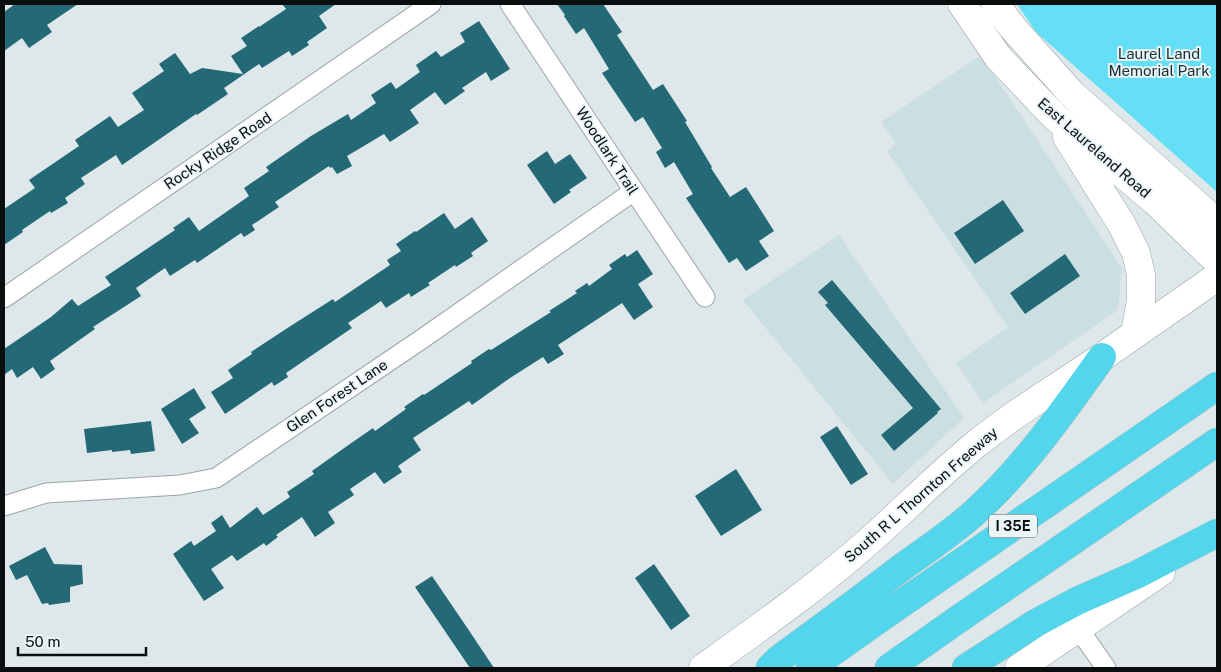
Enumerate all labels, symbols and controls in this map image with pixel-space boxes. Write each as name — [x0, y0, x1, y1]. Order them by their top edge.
park label: Laurel Land Memorial Park — [1108, 45, 1210, 79]
street label: East Laureland Road — [1035, 94, 1154, 201]
street label: Woodlark Trail — [573, 104, 642, 198]
street label: Rocky Ridge Road — [161, 108, 275, 193]
street label: Glen Forest Lane — [283, 356, 390, 436]
street label: South R L Thornton Freeway — [841, 424, 1001, 566]
road number: I 35E — [989, 514, 1037, 538]
scale bar — [18, 624, 145, 656]
text: 50 m — [25, 633, 60, 650]

